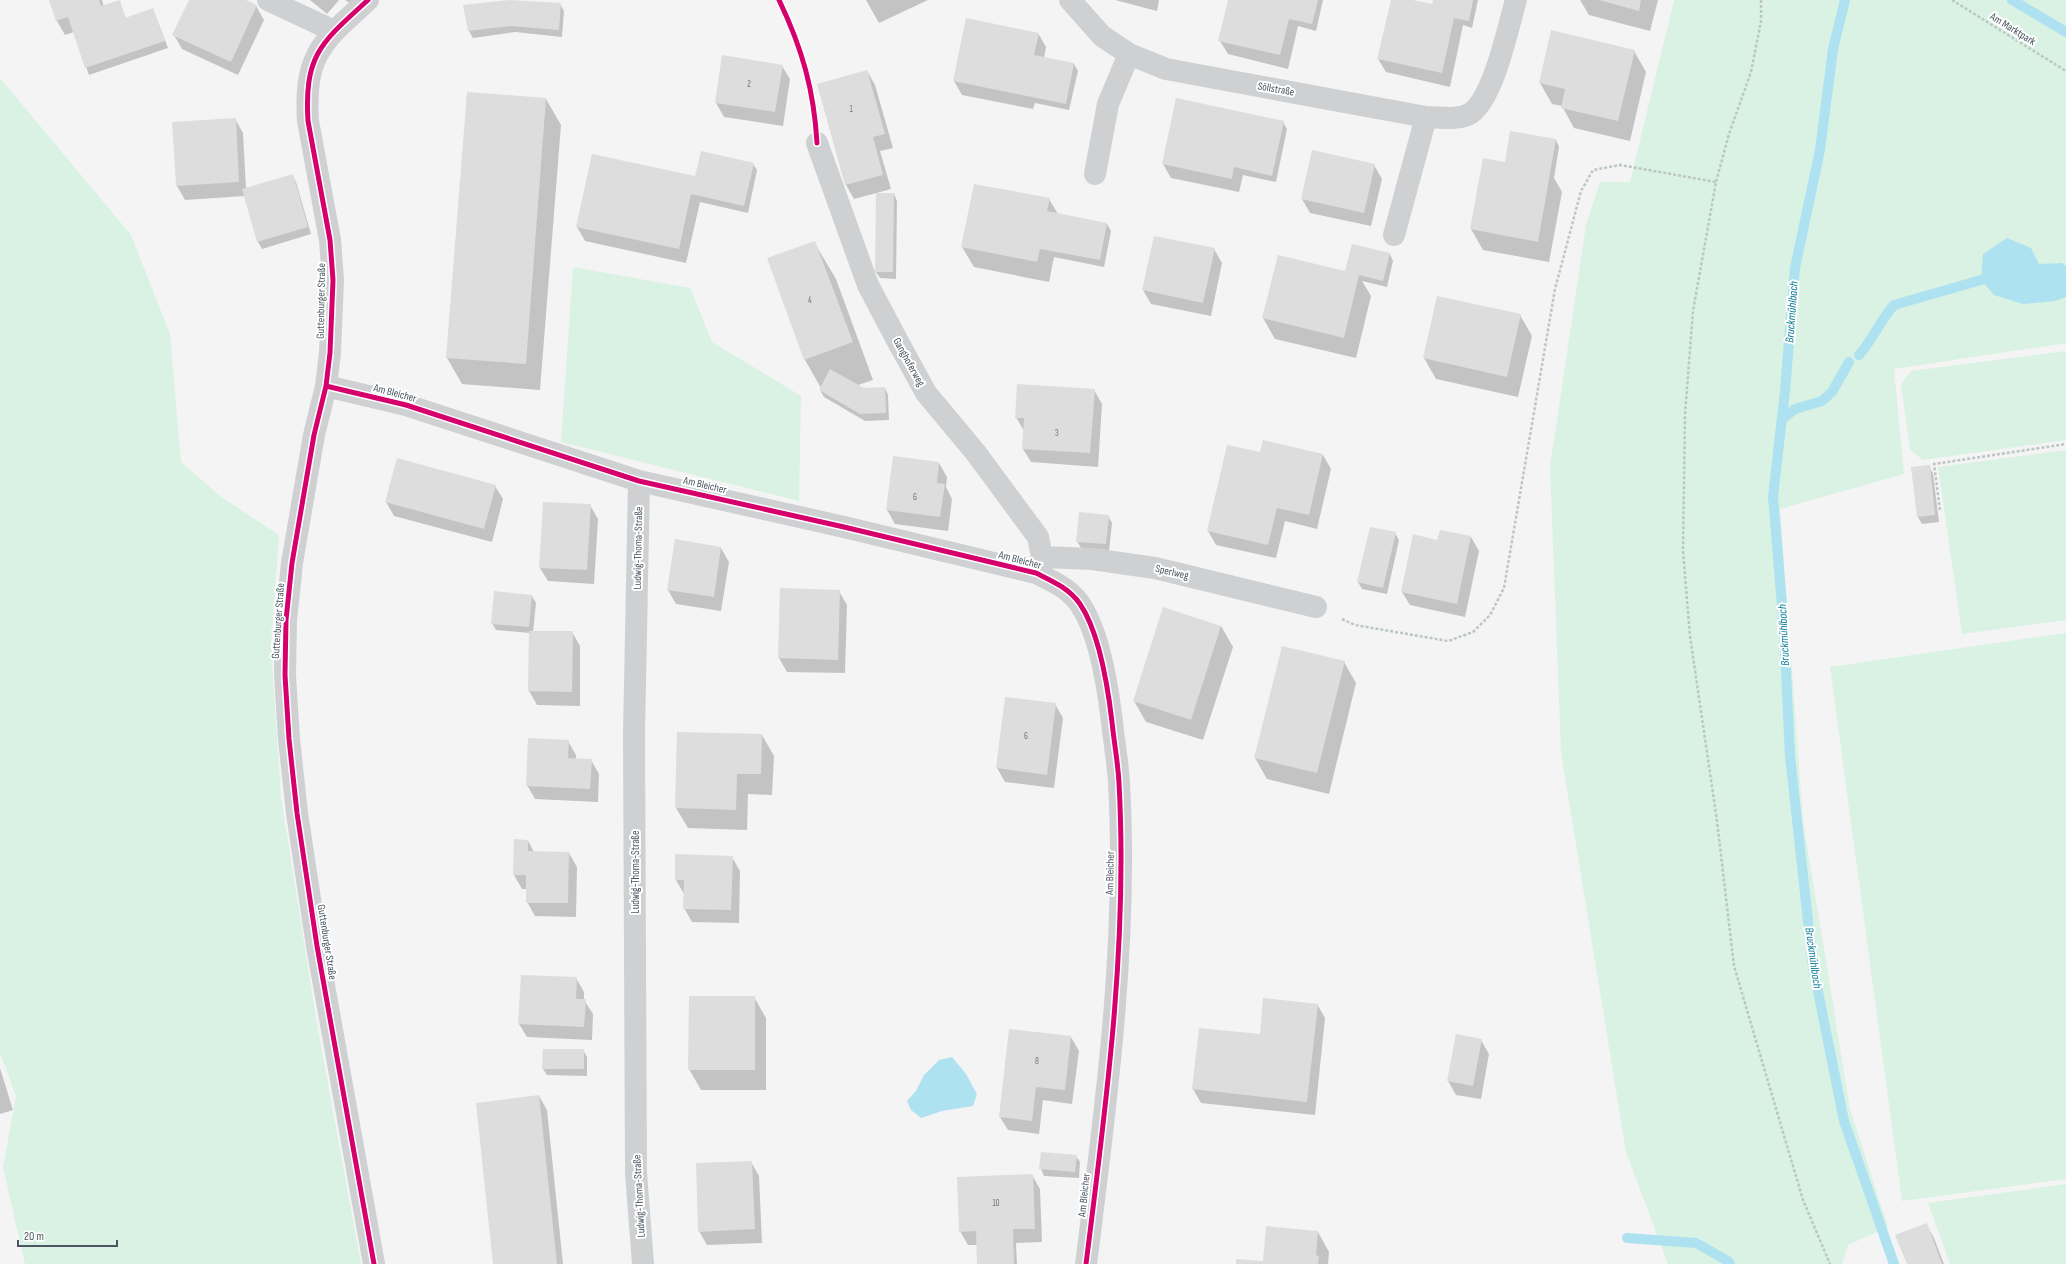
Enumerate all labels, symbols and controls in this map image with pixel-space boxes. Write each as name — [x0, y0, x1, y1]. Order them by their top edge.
street label: Am Marktpark — [1987, 9, 2039, 49]
house number: 2 — [747, 79, 751, 90]
street label: Söllstraße — [1257, 79, 1295, 99]
house number: 1 — [849, 104, 853, 115]
street label: Guttenburger Straße — [314, 263, 328, 339]
water label: Bruckmühlbach — [1782, 281, 1802, 343]
house number: 4 — [808, 295, 812, 306]
street label: Ganghoferweg — [890, 335, 928, 389]
street label: Am Bleicher — [371, 381, 418, 405]
house number: 3 — [1055, 428, 1059, 439]
street label: Am Bleicher — [681, 474, 728, 496]
house number: 6 — [913, 492, 917, 503]
street label: Ludwig-Thoma-Straße — [631, 506, 645, 590]
street label: Am Bleicher — [996, 548, 1043, 572]
street label: Sperlweg — [1154, 562, 1191, 582]
street label: Guttenburger Straße — [269, 583, 287, 659]
water label: Bruckmühlbach — [1775, 604, 1793, 666]
house number: 6 — [1024, 731, 1028, 742]
street label: Ludwig-Thoma-Straße — [629, 831, 642, 913]
street label: Am Bleicher — [1103, 851, 1117, 896]
street label: Guttenburger Straße — [315, 904, 339, 980]
water label: Bruckmühlbach — [1801, 926, 1825, 990]
house number: 8 — [1035, 1056, 1039, 1067]
street label: Ludwig-Thoma-Straße — [630, 1154, 648, 1238]
street label: Am Bleicher — [1075, 1173, 1093, 1218]
house number: 10 — [992, 1198, 1000, 1209]
scale bar — [18, 1222, 117, 1248]
text: 20 m — [24, 1229, 44, 1244]

